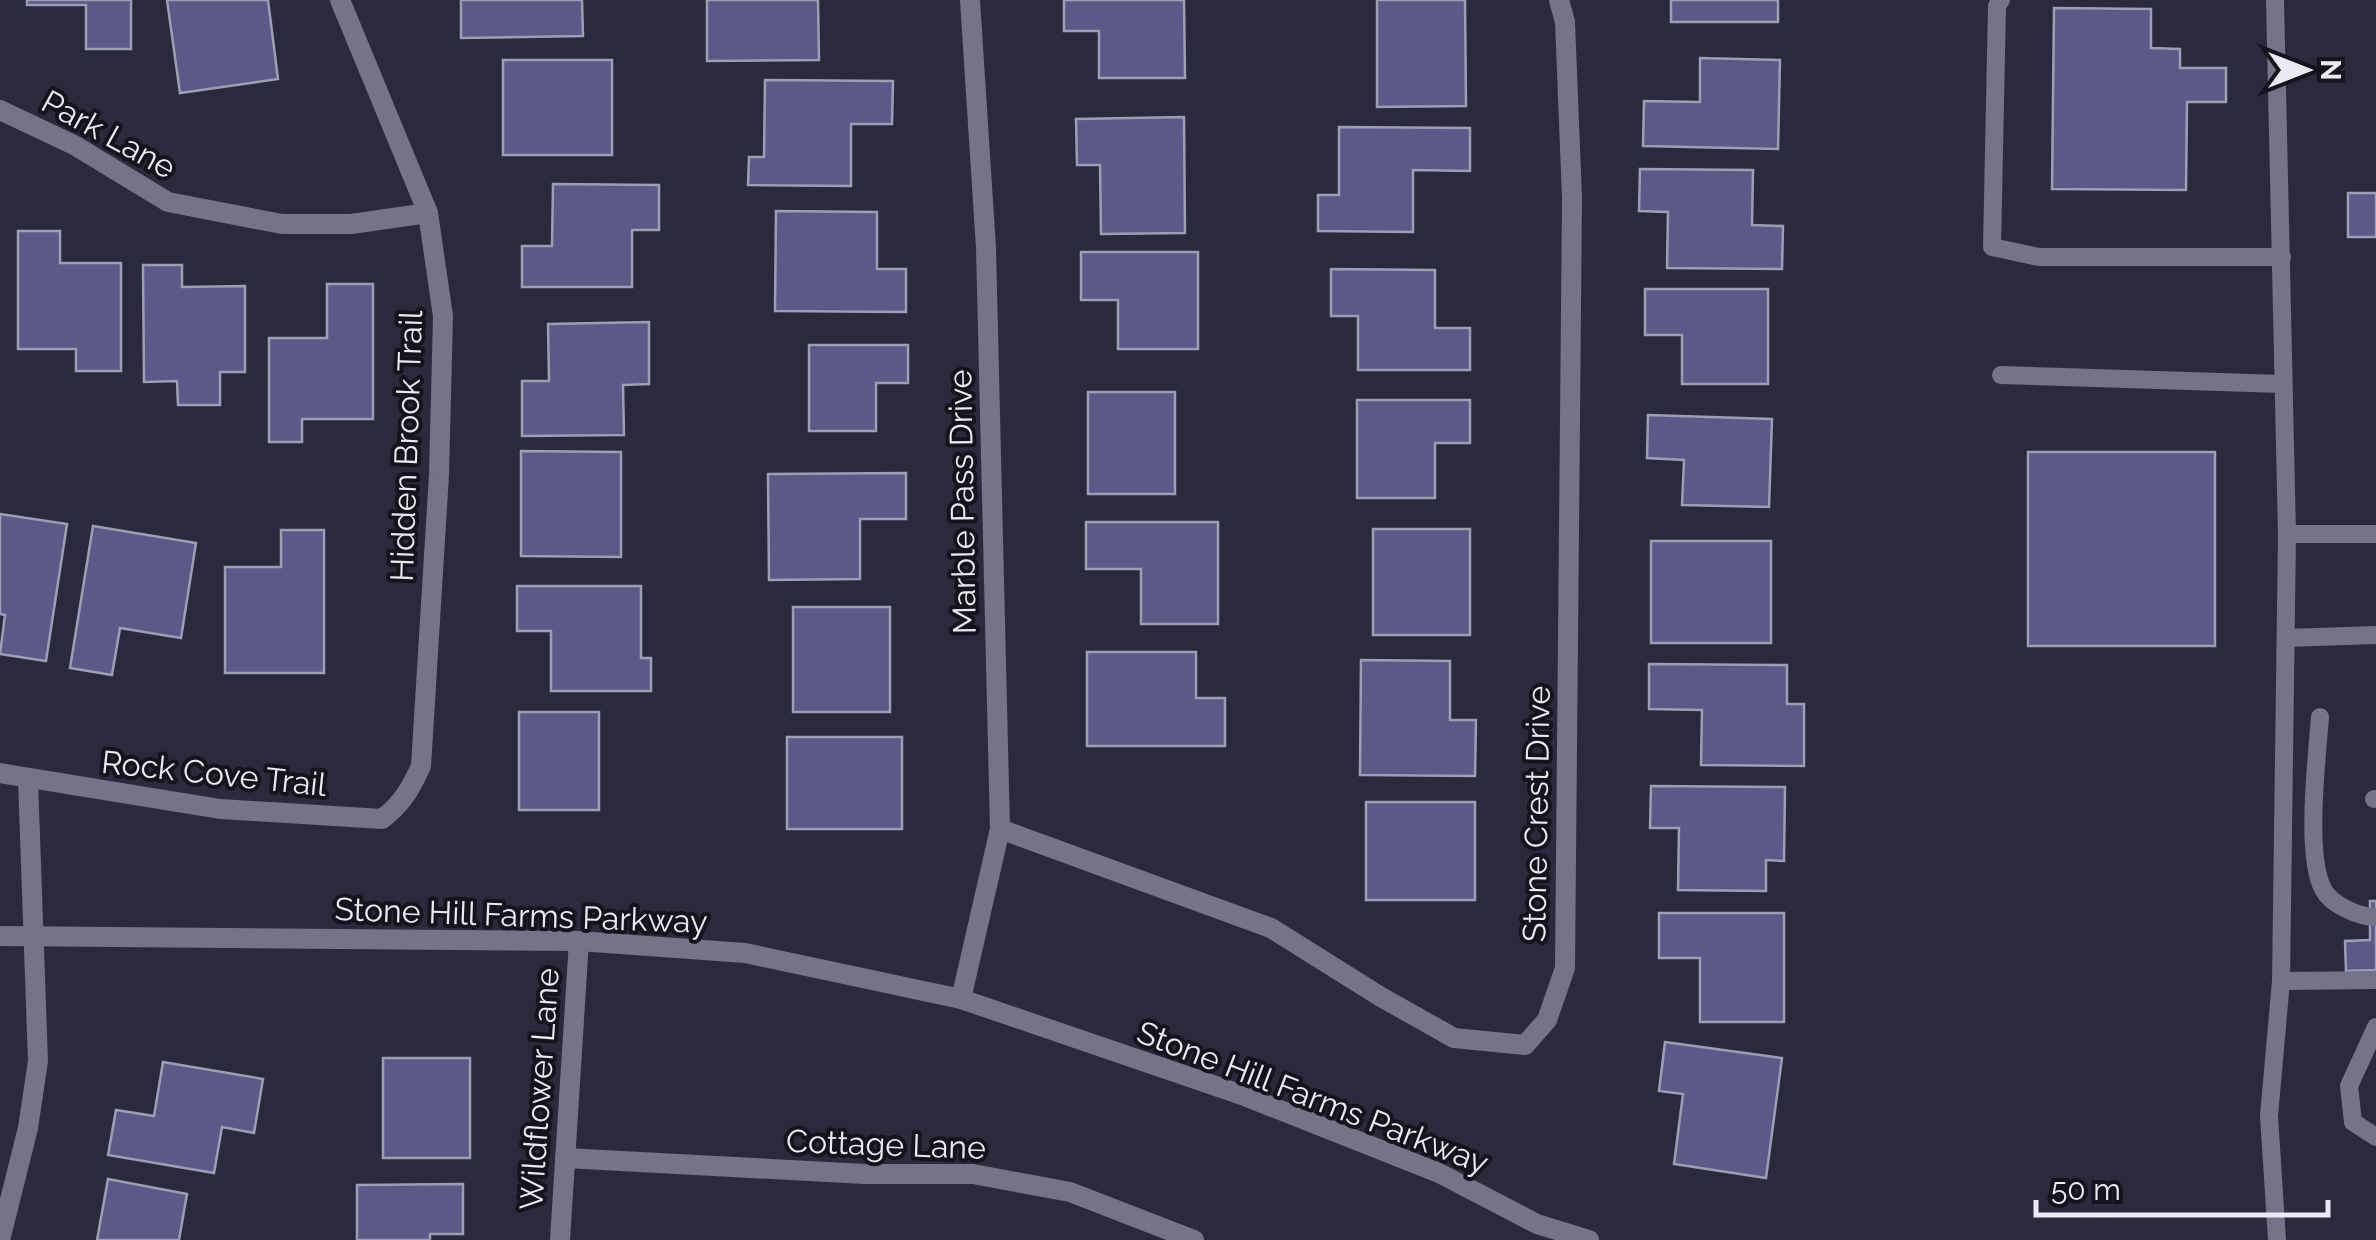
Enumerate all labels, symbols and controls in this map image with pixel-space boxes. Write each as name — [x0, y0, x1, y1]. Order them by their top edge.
north arrow — [2256, 20, 2356, 120]
text: N — [2314, 59, 2347, 81]
street label: Park Lane — [36, 82, 182, 186]
street label: Hidden Brook Trail — [383, 310, 429, 582]
street label: Marble Pass Drive — [941, 369, 983, 635]
street label: Stone Crest Drive — [1515, 686, 1557, 942]
street label: Rock Cove Trail — [100, 743, 329, 803]
street label: Stone Hill Farms Parkway — [334, 890, 708, 940]
street label: Wildflower Lane — [512, 967, 566, 1211]
street label: Stone Hill Farms Parkway — [1132, 1013, 1494, 1181]
street label: Cottage Lane — [785, 1122, 987, 1166]
scale bar — [2036, 1155, 2328, 1217]
text: 50 m — [2051, 1172, 2121, 1207]

